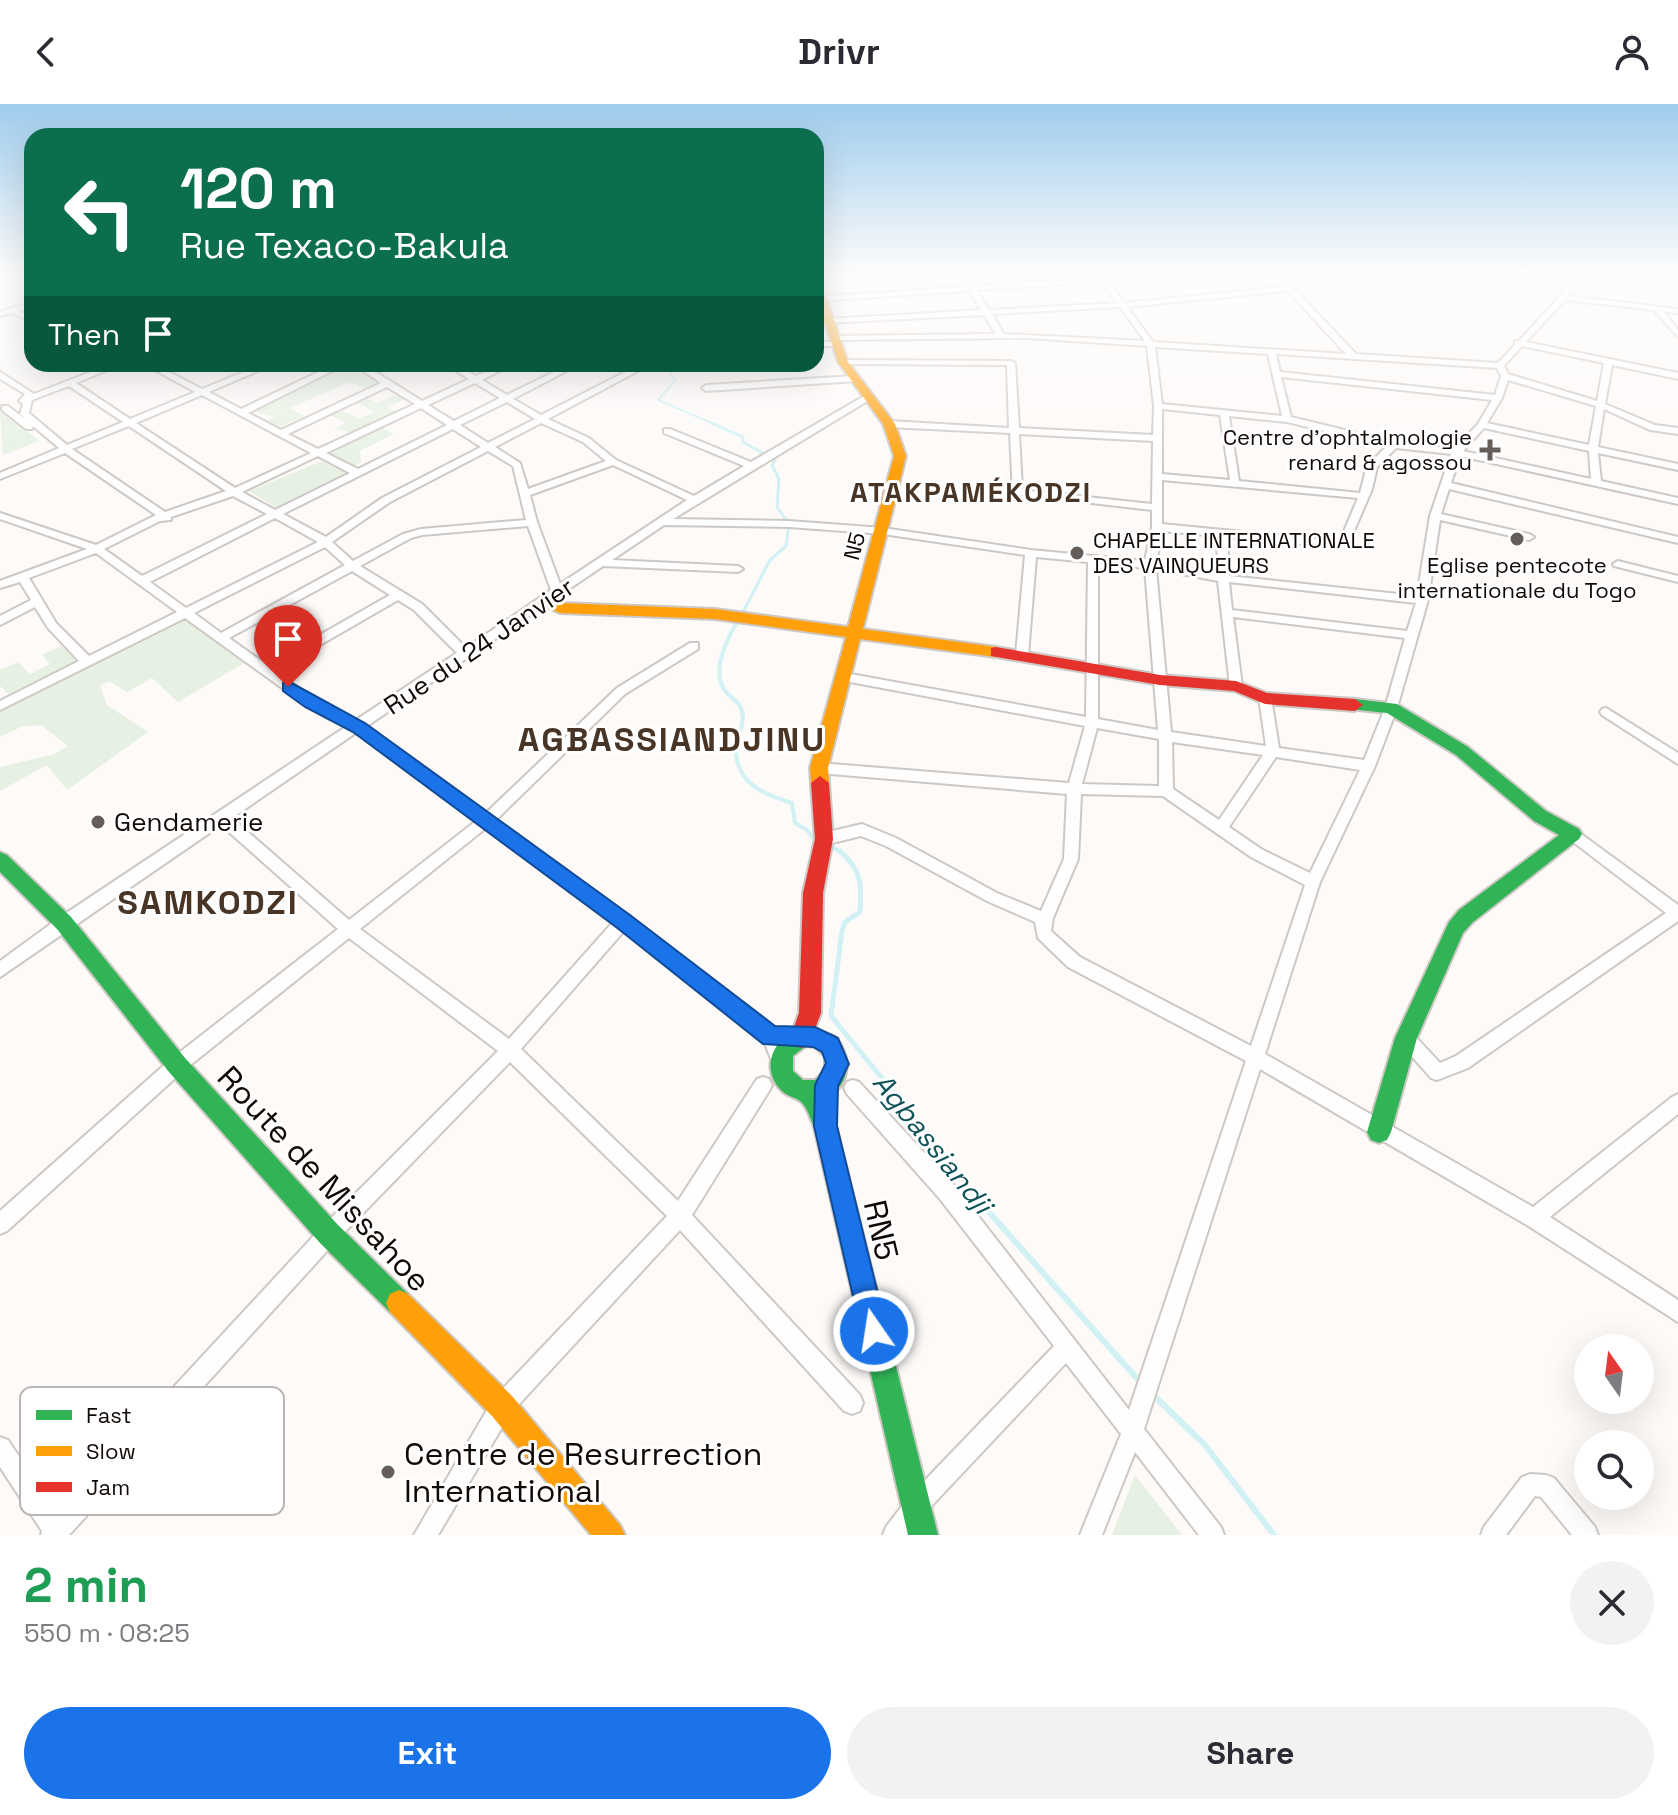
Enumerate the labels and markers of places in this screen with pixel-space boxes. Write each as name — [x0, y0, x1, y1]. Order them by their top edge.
place label: Centre d'ophtalmologie renard & agossou — [1223, 423, 1472, 476]
marker: Centre d'ophtalmologie renard & agossou — [1479, 439, 1501, 461]
place label: CHAPELLE INTERNATIONALE DES VAINQUEURS — [1093, 526, 1375, 579]
marker: Eglise pentecote internationale du Togo — [1508, 530, 1526, 548]
marker: CHAPELLE INTERNATIONALE DES VAINQUEURS — [1068, 544, 1086, 562]
place label: Eglise pentecote internationale du Togo — [1397, 551, 1637, 604]
pin — [254, 605, 322, 687]
place label: Gendamerie — [114, 805, 264, 839]
marker: Gendamerie — [89, 813, 107, 831]
place label: Centre de Resurrection International — [404, 1434, 762, 1511]
marker: Centre de Resurrection International — [379, 1463, 397, 1481]

